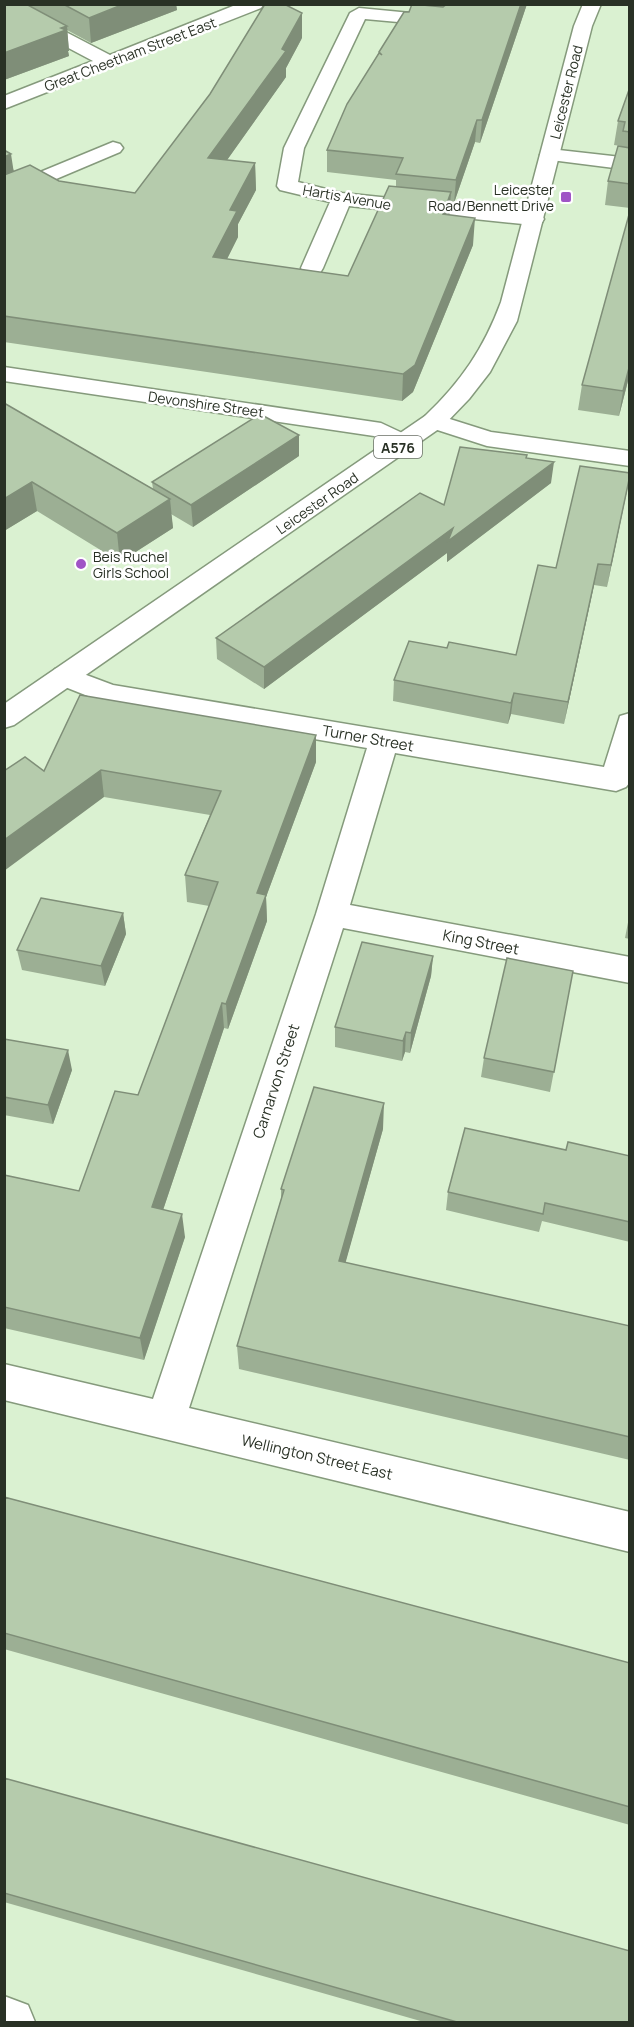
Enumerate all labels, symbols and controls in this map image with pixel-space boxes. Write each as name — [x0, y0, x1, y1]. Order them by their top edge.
street label: Great Cheetham Street East — [41, 12, 219, 96]
street label: Leicester Road — [545, 43, 587, 141]
street label: Hartis Avenue — [301, 180, 393, 214]
place label: Leicester Road/Bennett Drive — [428, 180, 554, 215]
marker: Leicester Road/Bennett Drive — [559, 190, 573, 204]
street label: Devonshire Street — [147, 386, 265, 422]
road number: A576 — [374, 436, 422, 458]
street label: Leicester Road — [272, 468, 362, 538]
place label: Beis Ruchel Girls School — [93, 547, 169, 582]
marker: Beis Ruchel Girls School — [74, 557, 88, 571]
street label: Turner Street — [321, 720, 415, 756]
street label: King Street — [441, 924, 521, 960]
street label: Carnarvon Street — [248, 1021, 304, 1141]
street label: Wellington Street East — [239, 1429, 395, 1485]

